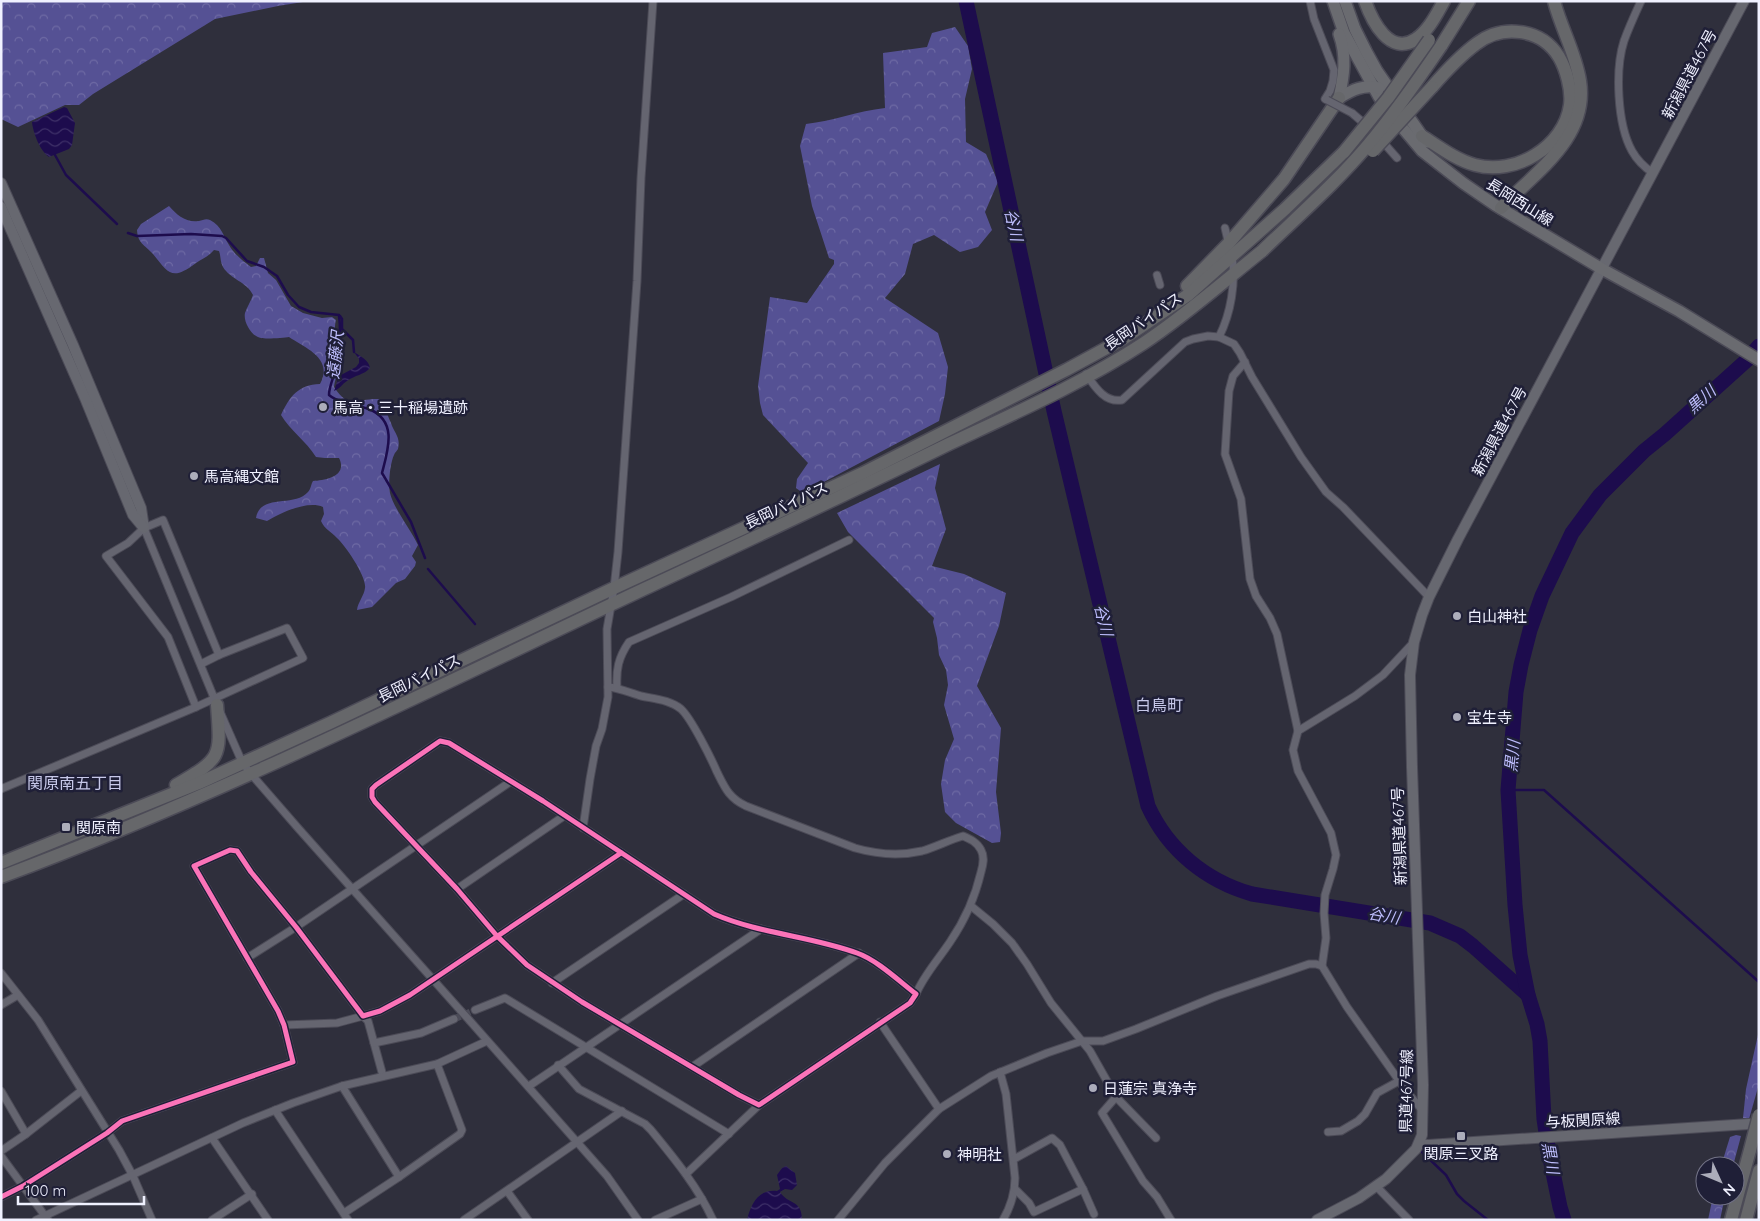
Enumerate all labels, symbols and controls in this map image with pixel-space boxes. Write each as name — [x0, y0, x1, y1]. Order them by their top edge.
street label: 新潟県道467号 — [1657, 26, 1721, 122]
street label: 長岡西山線 — [1483, 174, 1557, 230]
water label: 谷川 — [1001, 207, 1028, 245]
street label: 長岡バイパス — [1101, 288, 1185, 354]
water label: 遠藤沢 — [323, 328, 348, 380]
water label: 黒川 — [1682, 380, 1721, 417]
street label: 新潟県道467号 — [1467, 383, 1531, 479]
place label: 馬高・三十稲場遺跡 — [333, 398, 468, 417]
marker: 馬高・三十稲場遺跡 — [317, 401, 329, 413]
place label: 馬高縄文館 — [204, 467, 279, 486]
marker: 馬高縄文館 — [188, 470, 200, 482]
street label: 長岡バイパス — [741, 477, 831, 533]
water label: 谷川 — [1091, 602, 1118, 640]
place label: 白山神社 — [1467, 607, 1527, 626]
marker: 白山神社 — [1451, 610, 1463, 622]
street label: 長岡バイパス — [375, 650, 463, 706]
district label: 白鳥町 — [1135, 695, 1183, 715]
place label: 宝生寺 — [1467, 708, 1512, 727]
marker: 宝生寺 — [1451, 711, 1463, 723]
water label: 黒川 — [1500, 737, 1524, 773]
district label: 関原南五丁目 — [27, 773, 123, 793]
street label: 新潟県道467号 — [1388, 786, 1410, 886]
place label: 関原南 — [76, 818, 121, 837]
marker: 関原南 — [60, 821, 72, 833]
water label: 谷川 — [1366, 902, 1403, 928]
street label: 県道467号線 — [1396, 1049, 1416, 1133]
place label: 日蓮宗 真浄寺 — [1103, 1079, 1197, 1098]
marker: 日蓮宗 真浄寺 — [1087, 1082, 1099, 1094]
street label: 与板関原線 — [1545, 1109, 1621, 1131]
marker: 関原三叉路 — [1455, 1130, 1467, 1142]
water label: 黒川 — [1538, 1140, 1564, 1177]
place label: 関原三叉路 — [1423, 1144, 1499, 1163]
place label: 神明社 — [957, 1145, 1002, 1164]
marker: 神明社 — [941, 1148, 953, 1160]
north arrow — [1695, 1156, 1745, 1206]
scale bar — [18, 1174, 144, 1206]
text: N — [1719, 1180, 1739, 1200]
text: 100 m — [25, 1181, 66, 1200]

